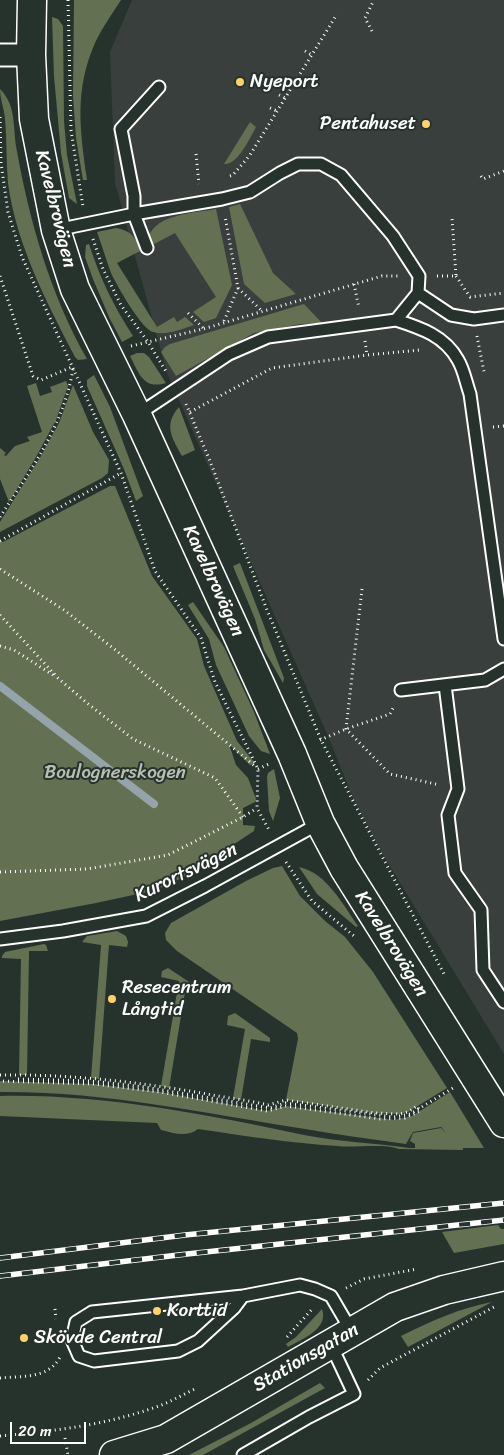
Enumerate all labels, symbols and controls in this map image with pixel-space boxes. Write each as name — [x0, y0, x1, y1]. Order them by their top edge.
place label: Nyeport — [250, 71, 319, 93]
marker: Nyeport — [234, 76, 246, 88]
place label: Pentahuset — [320, 113, 416, 135]
marker: Pentahuset — [420, 118, 432, 130]
street label: Kavelbrovägen — [29, 148, 81, 270]
street label: Kavelbrovägen — [177, 522, 249, 640]
park label: Boulognerskogen — [44, 762, 186, 784]
street label: Kurortsvägen — [131, 838, 241, 908]
street label: Kavelbrovägen — [349, 887, 433, 1001]
place label: Resecentrum Långtid — [122, 977, 232, 1021]
marker: Resecentrum Långtid — [106, 993, 118, 1005]
place label: Korttid — [167, 1300, 227, 1322]
marker: Korttid — [151, 1305, 163, 1317]
street label: Stationsgatan — [249, 1319, 363, 1397]
place label: Skövde Central — [34, 1327, 162, 1349]
marker: Skövde Central — [18, 1332, 30, 1344]
scale bar — [12, 1412, 89, 1444]
text: 20 m — [18, 1418, 52, 1444]

